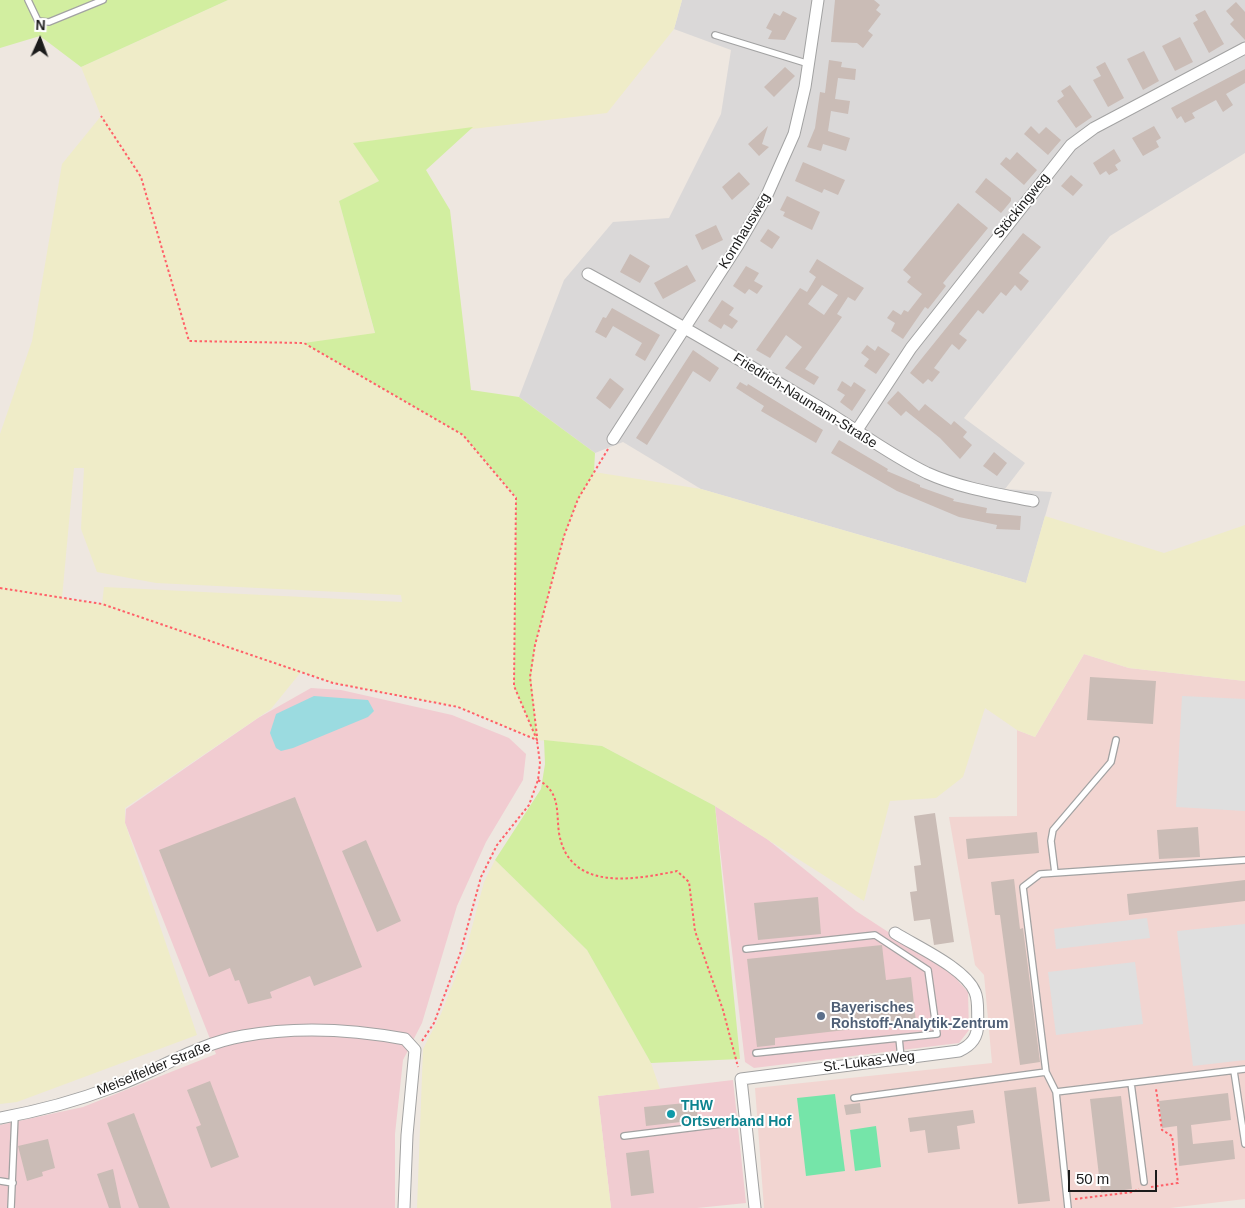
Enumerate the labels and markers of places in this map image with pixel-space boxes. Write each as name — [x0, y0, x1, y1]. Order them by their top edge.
place label: Bayerisches Rohstoff-Analytik-Zentrum — [831, 1000, 1008, 1032]
marker: Bayerisches Rohstoff-Analytik-Zentrum — [815, 1010, 827, 1022]
place label: THW Ortsverband Hof — [681, 1098, 791, 1130]
marker: THW Ortsverband Hof — [665, 1108, 677, 1120]

